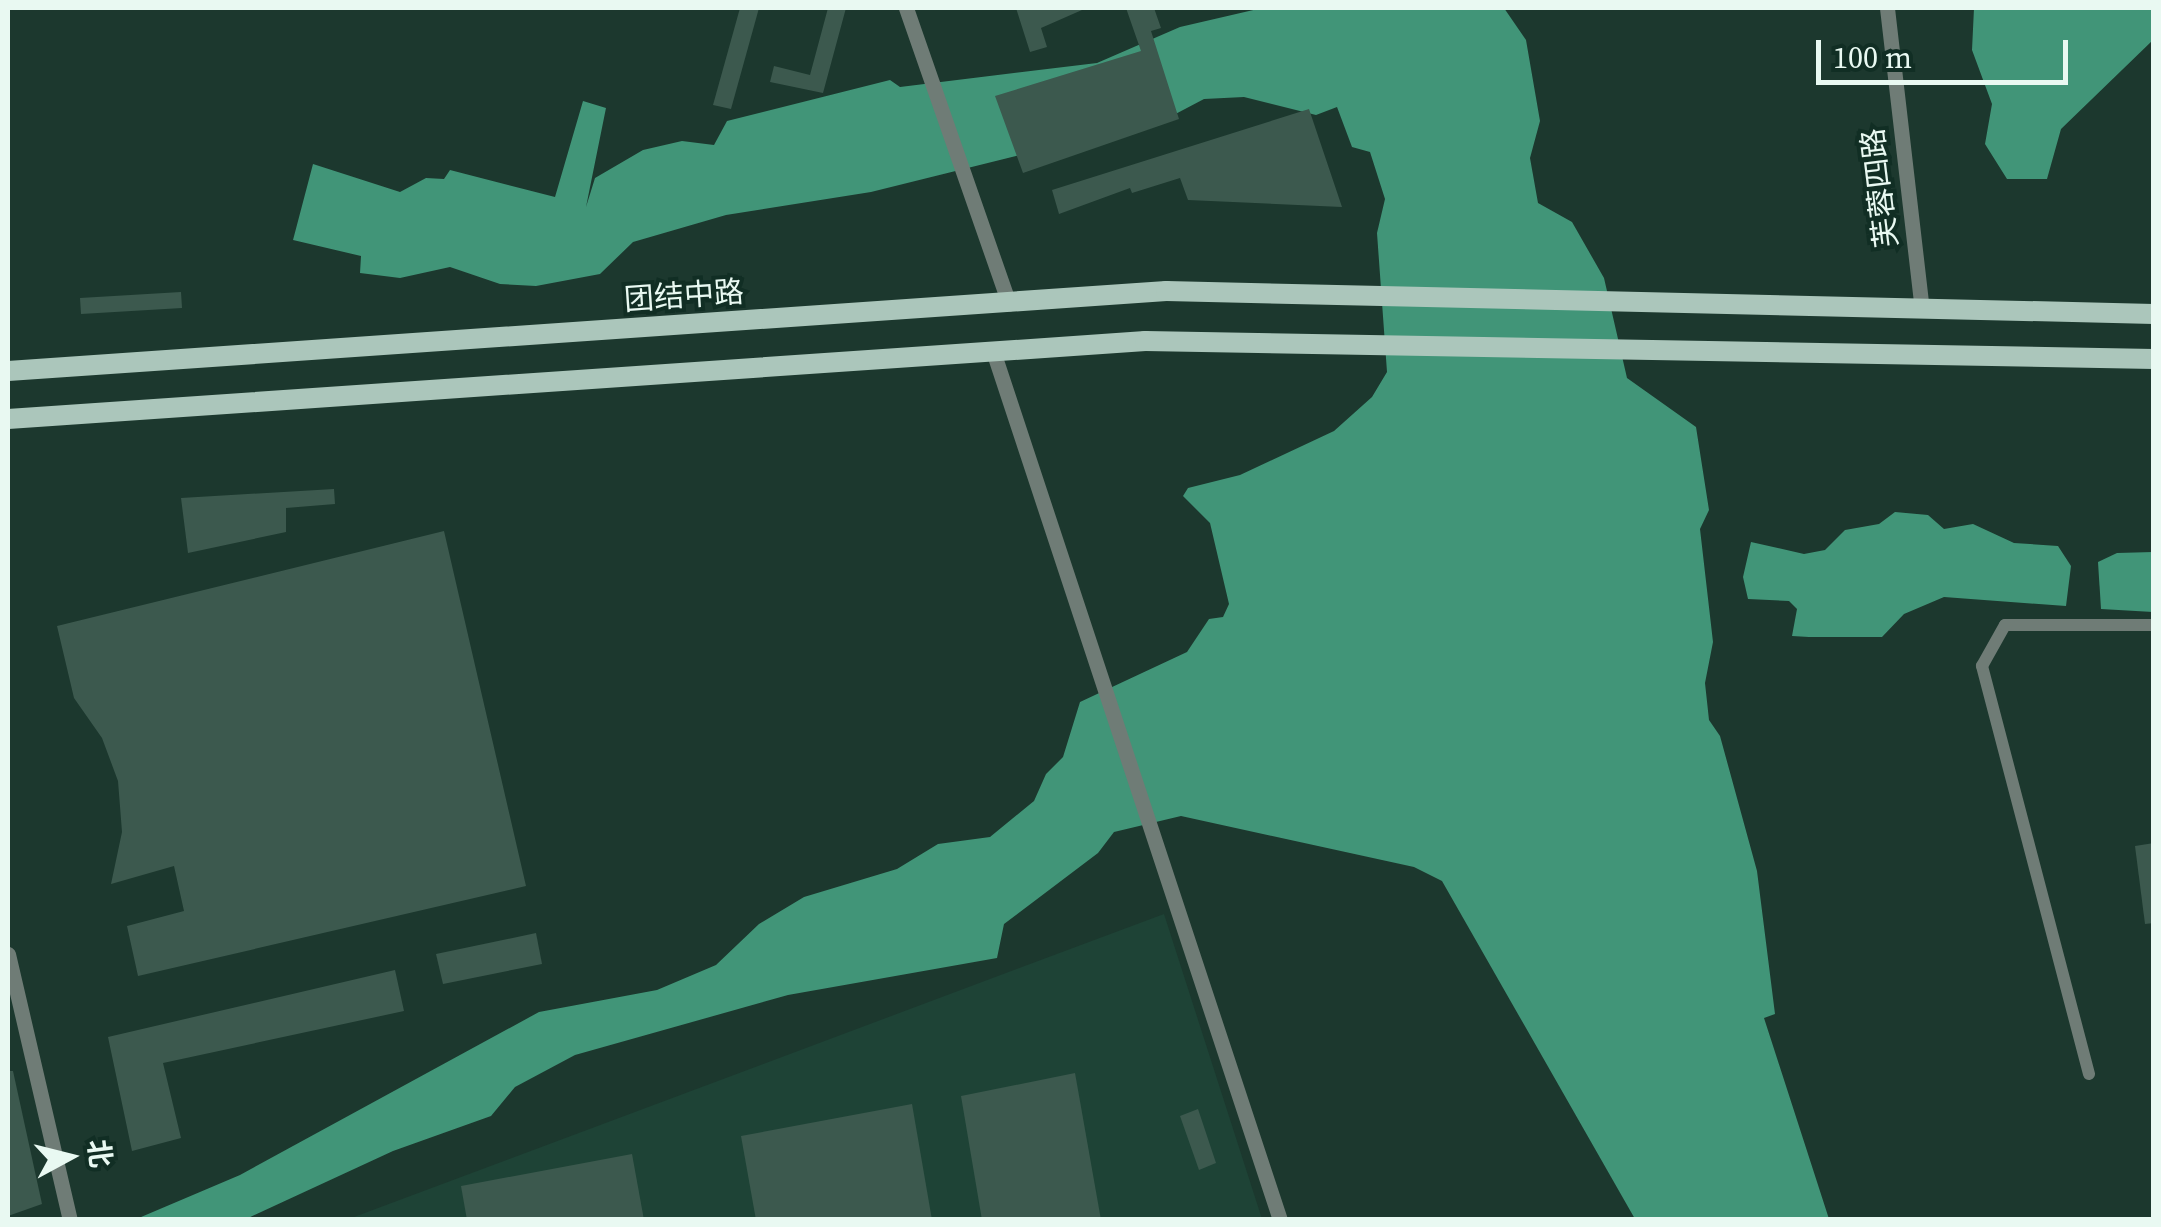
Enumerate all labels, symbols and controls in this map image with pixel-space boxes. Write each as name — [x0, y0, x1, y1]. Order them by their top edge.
scale bar — [1821, 20, 2074, 82]
text: 100 m — [1833, 37, 1912, 78]
street label: 芙蓉四路 — [1855, 126, 1905, 250]
street label: 团结中路 — [623, 274, 745, 318]
north arrow — [20, 1107, 120, 1207]
text: 北 — [79, 1137, 120, 1170]

